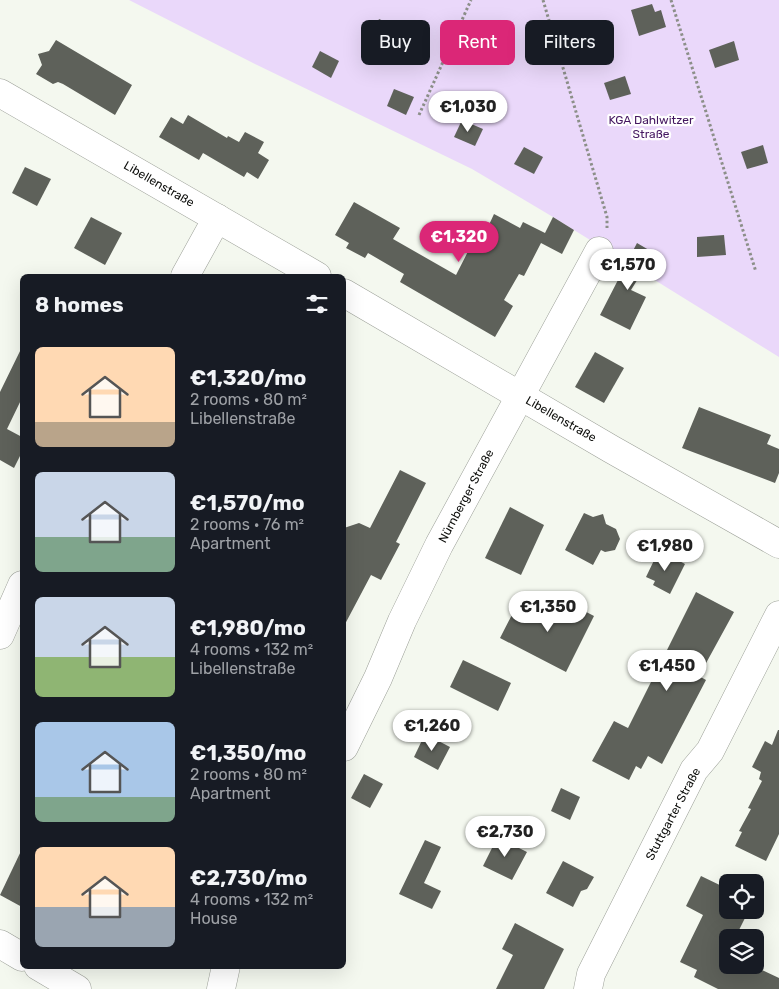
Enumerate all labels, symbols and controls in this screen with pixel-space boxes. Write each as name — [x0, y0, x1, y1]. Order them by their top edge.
chip: Buy — [361, 20, 430, 65]
chip: Rent — [440, 20, 515, 65]
chip: Filters — [525, 20, 614, 65]
pin: €1,030 — [427, 90, 509, 133]
text: €1,030 — [439, 97, 497, 116]
park label: KGA Dahlwitzer Straße — [608, 113, 694, 141]
street label: Libellenstraße — [121, 158, 197, 210]
pin: €1,320 — [418, 220, 500, 263]
text: €1,320 — [431, 227, 487, 246]
pin: €1,570 — [587, 248, 669, 291]
text: €1,570 — [600, 255, 656, 274]
icon: filters — [303, 290, 331, 318]
text: 8 homes — [35, 292, 124, 317]
text: €1,320/mo — [190, 365, 306, 390]
icon: home — [75, 367, 135, 427]
text: 2 rooms · 80 m² — [190, 390, 307, 409]
street label: Libellenstraße — [523, 393, 599, 445]
text: Libellenstraße — [190, 409, 295, 428]
street label: Nürnberger Straße — [435, 447, 497, 545]
text: €1,570/mo — [190, 490, 305, 515]
icon: home — [75, 492, 135, 552]
text: 2 rooms · 76 m² — [190, 515, 304, 534]
pin: €1,980 — [624, 530, 706, 572]
text: Apartment — [190, 534, 270, 553]
text: €1,980 — [637, 536, 693, 555]
pin: €1,350 — [507, 590, 589, 633]
text: €1,350 — [520, 597, 576, 616]
text: €1,980/mo — [190, 615, 306, 640]
icon: home — [75, 617, 135, 677]
text: 4 rooms · 132 m² — [190, 640, 313, 659]
pin: €1,450 — [626, 650, 708, 692]
text: €1,450 — [639, 656, 696, 675]
text: Libellenstraße — [190, 659, 295, 678]
pin: €1,260 — [391, 710, 473, 752]
text: €1,260 — [404, 716, 460, 735]
text: €1,350/mo — [190, 740, 306, 765]
icon: home — [75, 742, 135, 802]
text: 2 rooms · 80 m² — [190, 765, 307, 784]
street label: Stuttgarter Straße — [643, 765, 703, 863]
text: Apartment — [190, 784, 270, 803]
pin: €2,730 — [464, 816, 546, 858]
text: €2,730 — [476, 822, 534, 841]
text: €2,730/mo — [190, 865, 307, 890]
icon: home — [75, 867, 135, 927]
map controls — [719, 874, 764, 974]
button: locate — [719, 874, 764, 919]
text: 4 rooms · 132 m² — [190, 890, 313, 909]
text: House — [190, 909, 237, 928]
button: layers — [719, 929, 764, 974]

